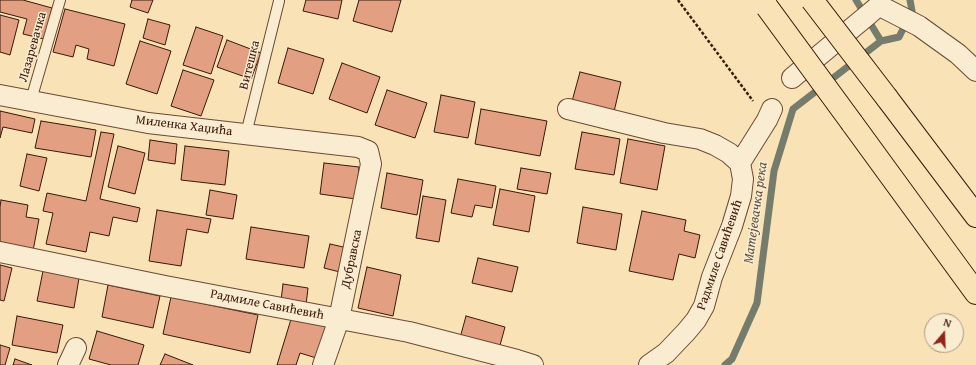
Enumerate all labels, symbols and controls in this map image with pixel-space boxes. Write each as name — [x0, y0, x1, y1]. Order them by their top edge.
street label: Лазаревачка — [16, 10, 50, 84]
street label: Витешка — [236, 39, 264, 91]
street label: Миленка Хаџића — [135, 112, 233, 140]
water label: Матејевачка река — [741, 161, 771, 265]
street label: Радмиле Савићевић — [694, 198, 746, 312]
street label: Дубравска — [338, 228, 366, 290]
street label: Радмиле Савићевић — [209, 286, 325, 324]
north arrow — [924, 313, 964, 353]
text: N — [941, 314, 954, 331]

